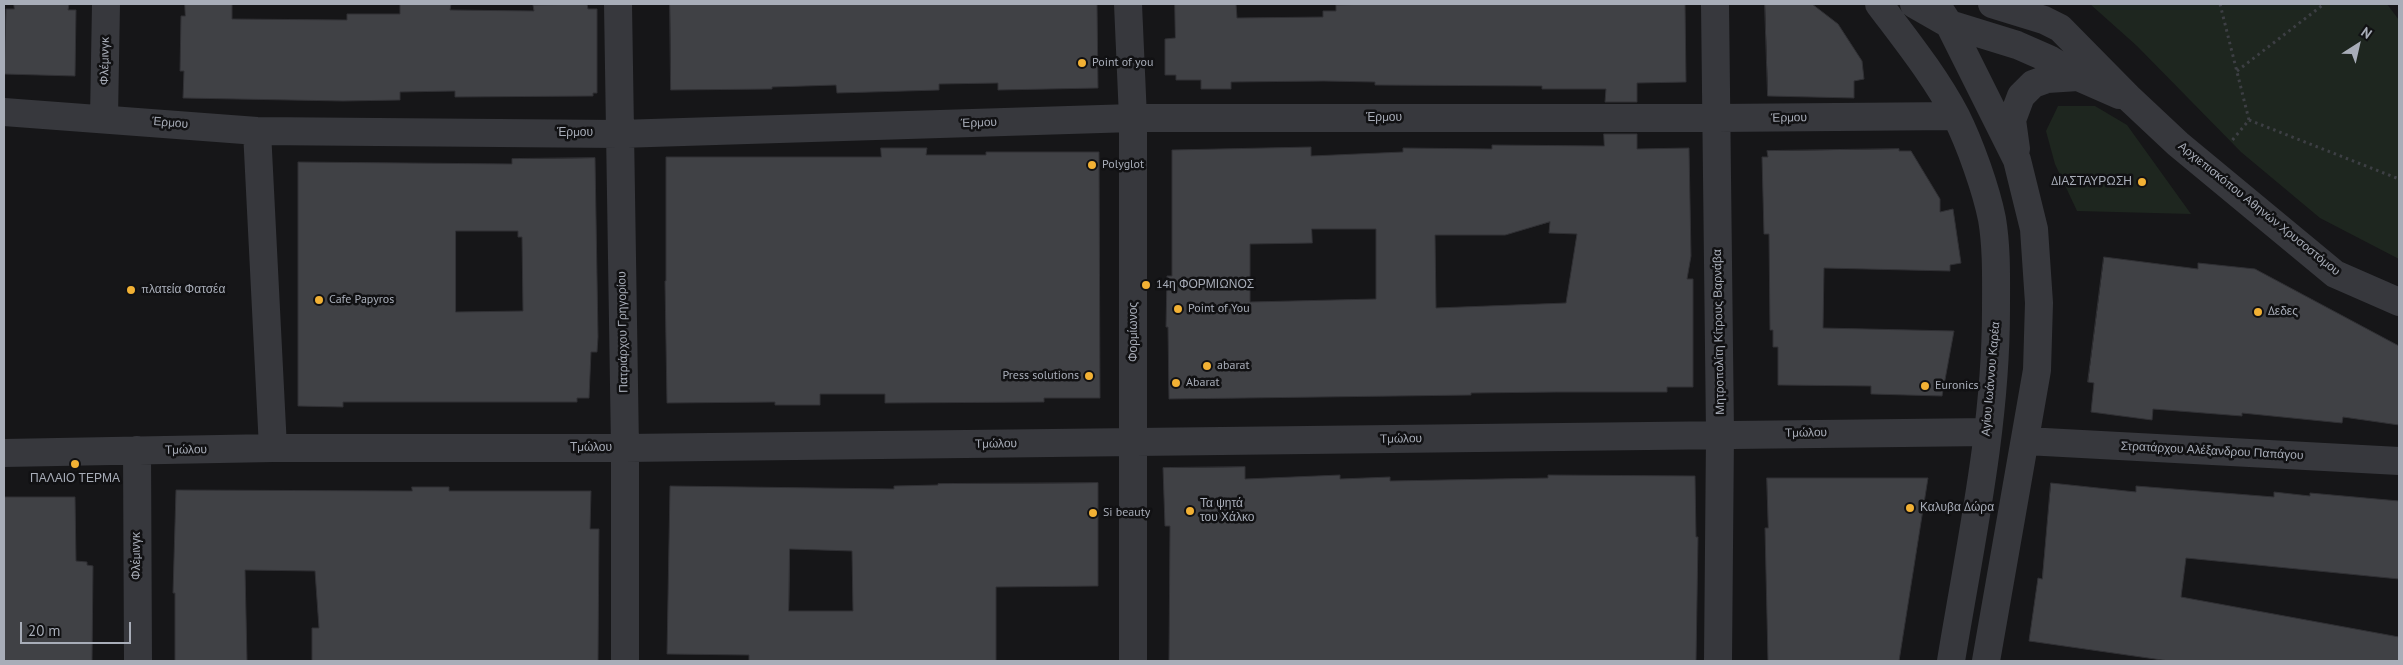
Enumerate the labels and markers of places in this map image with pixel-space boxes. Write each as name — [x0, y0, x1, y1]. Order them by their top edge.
place label: Point of you — [1092, 56, 1153, 70]
marker: Point of you — [1076, 57, 1088, 69]
place label: Polyglot — [1102, 158, 1144, 172]
marker: Polyglot — [1086, 159, 1098, 171]
place label: ΔΙΑΣΤΑΥΡΩΣΗ — [2051, 175, 2132, 189]
marker: ΔΙΑΣΤΑΥΡΩΣΗ — [2136, 176, 2148, 188]
place label: 14η ΦΟΡΜΙΩΝΟΣ — [1156, 278, 1254, 292]
marker: 14η ΦΟΡΜΙΩΝΟΣ — [1140, 279, 1152, 291]
place label: πλατεία Φατσέα — [141, 283, 225, 297]
marker: πλατεία Φατσέα — [125, 284, 137, 296]
place label: Cafe Papyros — [329, 293, 394, 307]
marker: Cafe Papyros — [313, 294, 325, 306]
place label: Point of You — [1188, 302, 1250, 316]
marker: Point of You — [1172, 303, 1184, 315]
place label: Δεδες — [2268, 305, 2298, 319]
marker: Δεδες — [2252, 306, 2264, 318]
place label: abarat — [1217, 359, 1249, 373]
marker: abarat — [1201, 360, 1213, 372]
place label: Press solutions — [1002, 369, 1079, 383]
marker: Press solutions — [1083, 370, 1095, 382]
place label: Abarat — [1186, 376, 1220, 390]
marker: Abarat — [1170, 377, 1182, 389]
place label: Euronics — [1935, 379, 1979, 393]
marker: Euronics — [1919, 380, 1931, 392]
marker: ΠΑΛΑΙΟ ΤΕΡΜΑ — [69, 458, 81, 470]
place label: ΠΑΛΑΙΟ ΤΕΡΜΑ — [30, 472, 120, 486]
place label: Τα ψητά του Χάλκο — [1200, 497, 1254, 525]
place label: Καλυβα Δώρα — [1920, 501, 1994, 515]
marker: Καλυβα Δώρα — [1904, 502, 1916, 514]
marker: Τα ψητά του Χάλκο — [1184, 505, 1196, 517]
place label: Si beauty — [1103, 506, 1150, 520]
marker: Si beauty — [1087, 507, 1099, 519]

